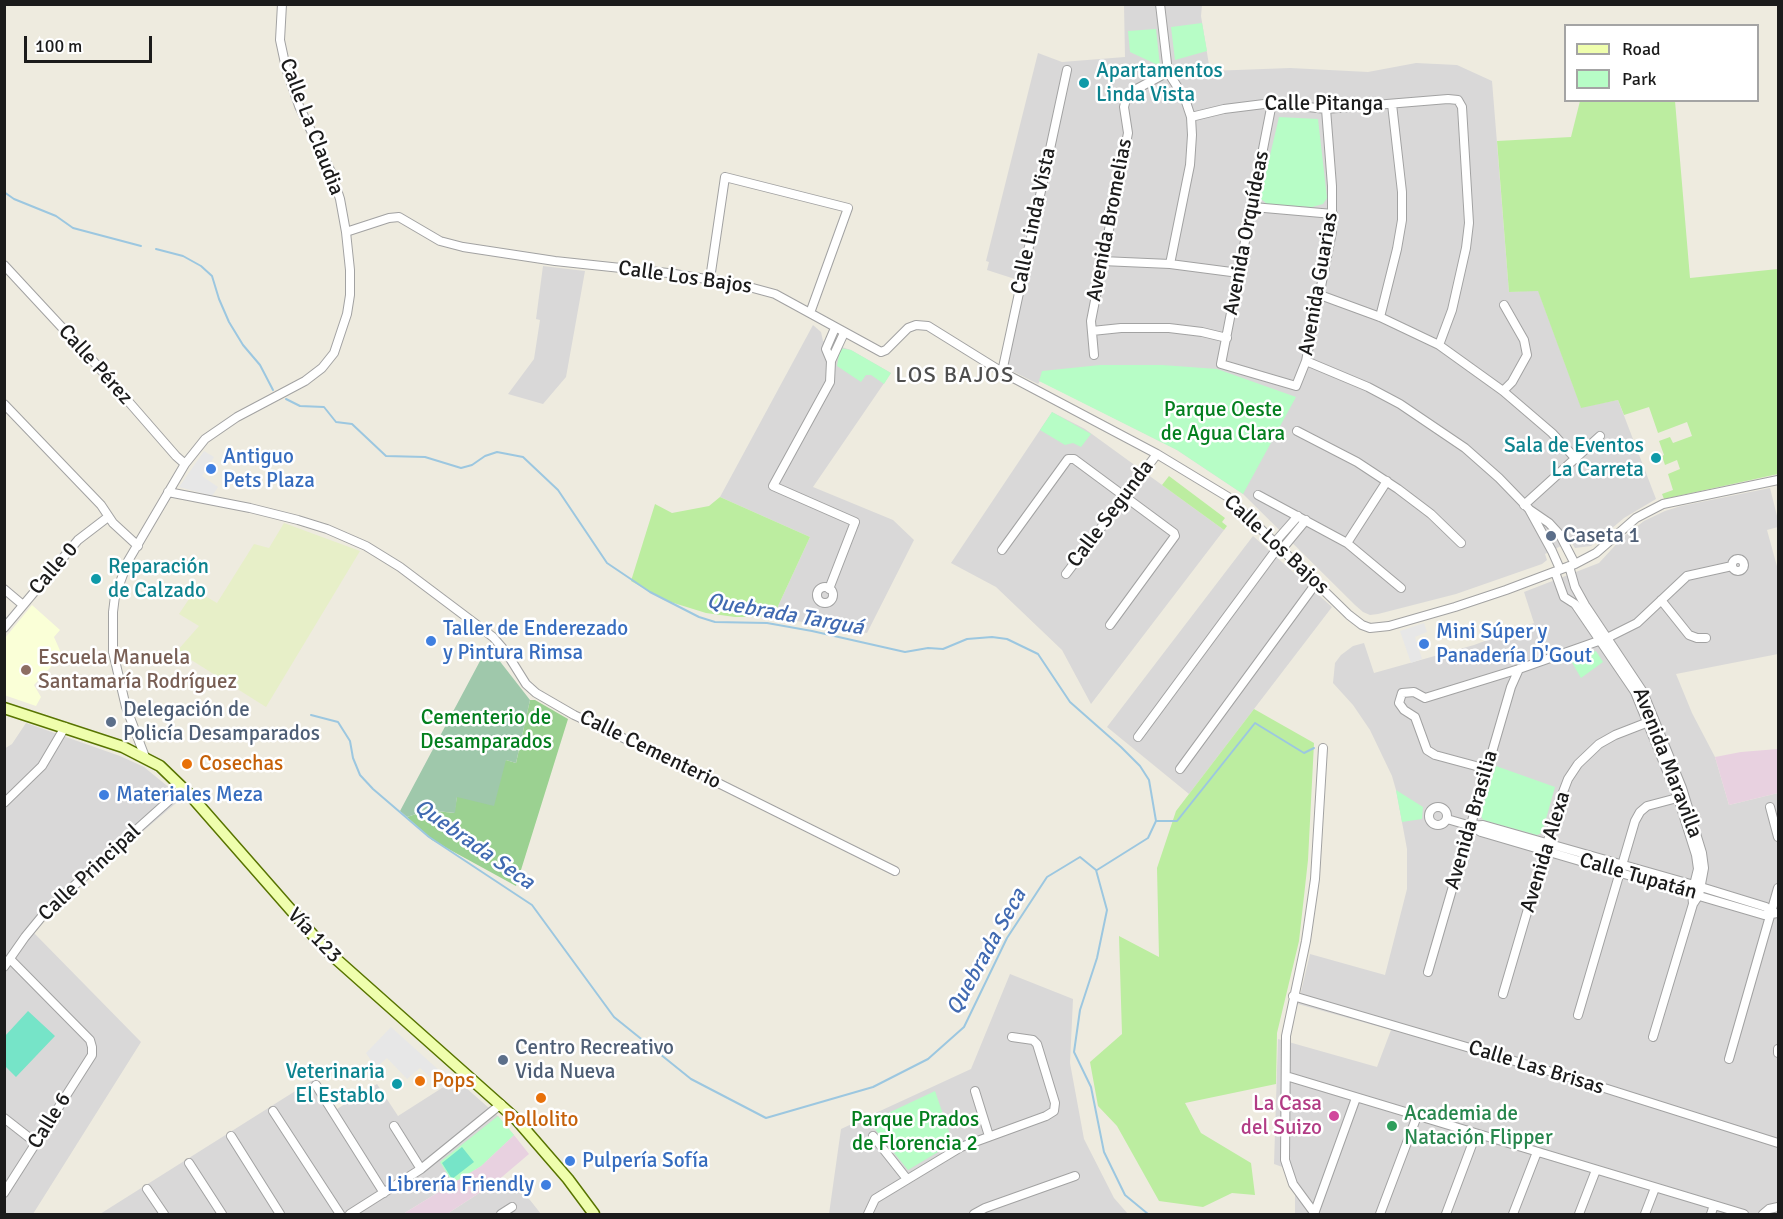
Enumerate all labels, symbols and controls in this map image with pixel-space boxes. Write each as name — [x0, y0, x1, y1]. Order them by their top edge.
scale bar — [27, 24, 154, 62]
legend — [1564, 24, 1759, 102]
text: 100 m — [35, 35, 82, 57]
text: Road — [1622, 38, 1661, 60]
street label: Calle La Claudia — [273, 55, 349, 199]
place label: Apartamentos Linda Vista — [1096, 58, 1223, 108]
text: Park — [1622, 68, 1657, 90]
marker: Apartamentos Linda Vista — [1077, 76, 1091, 90]
street label: Calle Pitanga — [1265, 91, 1383, 117]
street label: Avenida Bromelias — [1082, 136, 1138, 304]
street label: Calle Linda Vista — [1006, 145, 1062, 297]
street label: Avenida Orquídeas — [1219, 149, 1275, 317]
street label: Avenida Guarias — [1294, 210, 1344, 358]
street label: Calle Los Bajos — [617, 256, 753, 300]
street label: Calle Pérez — [52, 320, 138, 410]
district label: LOS BAJOS — [895, 363, 1015, 389]
park label: Parque Oeste de Agua Clara — [1161, 397, 1285, 447]
place label: Sala de Eventos La Carreta — [1504, 433, 1644, 483]
place label: Antiguo Pets Plaza — [223, 444, 315, 494]
marker: Sala de Eventos La Carreta — [1649, 451, 1663, 465]
street label: Calle Segunda — [1062, 455, 1160, 573]
marker: Antiguo Pets Plaza — [204, 462, 218, 476]
street label: Calle Los Bajos — [1218, 490, 1334, 600]
place label: Caseta 1 — [1563, 523, 1640, 549]
marker: Caseta 1 — [1544, 529, 1558, 543]
street label: Calle 0 — [24, 538, 84, 600]
place label: Reparación de Calzado — [108, 554, 209, 604]
marker: Reparación de Calzado — [89, 572, 103, 586]
water label: Quebrada Targuá — [705, 588, 865, 642]
place label: Taller de Enderezado y Pintura Rimsa — [443, 616, 628, 666]
place label: Mini Súper y Panadería D'Gout — [1436, 619, 1592, 669]
marker: Taller de Enderezado y Pintura Rimsa — [424, 634, 438, 648]
marker: Mini Súper y Panadería D'Gout — [1417, 637, 1431, 651]
place label: Escuela Manuela Santamaría Rodríguez — [38, 645, 237, 695]
marker: Escuela Manuela Santamaría Rodríguez — [19, 663, 33, 677]
street label: Avenida Maravilla — [1627, 684, 1707, 842]
place label: Delegación de Policía Desamparados — [123, 697, 320, 747]
park label: Cementerio de Desamparados — [420, 705, 552, 755]
street label: Calle Cementerio — [575, 705, 725, 795]
marker: Delegación de Policía Desamparados — [104, 715, 118, 729]
street label: Avenida Brasilia — [1440, 747, 1504, 893]
place label: Cosechas — [199, 751, 283, 777]
marker: Cosechas — [180, 757, 194, 771]
place label: Materiales Meza — [116, 782, 263, 808]
marker: Materiales Meza — [97, 788, 111, 802]
street label: Avenida Alexa — [1516, 788, 1576, 916]
water label: Quebrada Seca — [409, 794, 539, 896]
street label: Calle Principal — [34, 819, 146, 927]
street label: Calle Tupatán — [1576, 848, 1700, 906]
water label: Quebrada Seca — [941, 884, 1033, 1020]
street label: Vía 123 — [282, 903, 346, 969]
place label: Centro Recreativo Vida Nueva — [515, 1035, 674, 1085]
street label: Calle Las Brisas — [1465, 1035, 1607, 1101]
marker: Centro Recreativo Vida Nueva — [496, 1053, 510, 1067]
place label: Veterinaria El Establo — [286, 1059, 385, 1109]
place label: Pops — [432, 1068, 475, 1094]
marker: Pops — [413, 1074, 427, 1088]
marker: Veterinaria El Establo — [390, 1077, 404, 1091]
street label: Calle 6 — [23, 1088, 77, 1154]
marker: Pollolito — [534, 1091, 548, 1105]
place label: La Casa del Suizo — [1241, 1091, 1322, 1141]
place label: Academia de Natación Flipper — [1404, 1101, 1553, 1151]
place label: Pollolito — [504, 1107, 578, 1133]
park label: Parque Prados de Florencia 2 — [851, 1107, 979, 1157]
marker: La Casa del Suizo — [1327, 1109, 1341, 1123]
marker: Academia de Natación Flipper — [1385, 1119, 1399, 1133]
place label: Pulpería Sofía — [582, 1148, 709, 1174]
marker: Pulpería Sofía — [563, 1154, 577, 1168]
place label: Librería Friendly — [387, 1172, 534, 1198]
marker: Librería Friendly — [539, 1178, 553, 1192]

